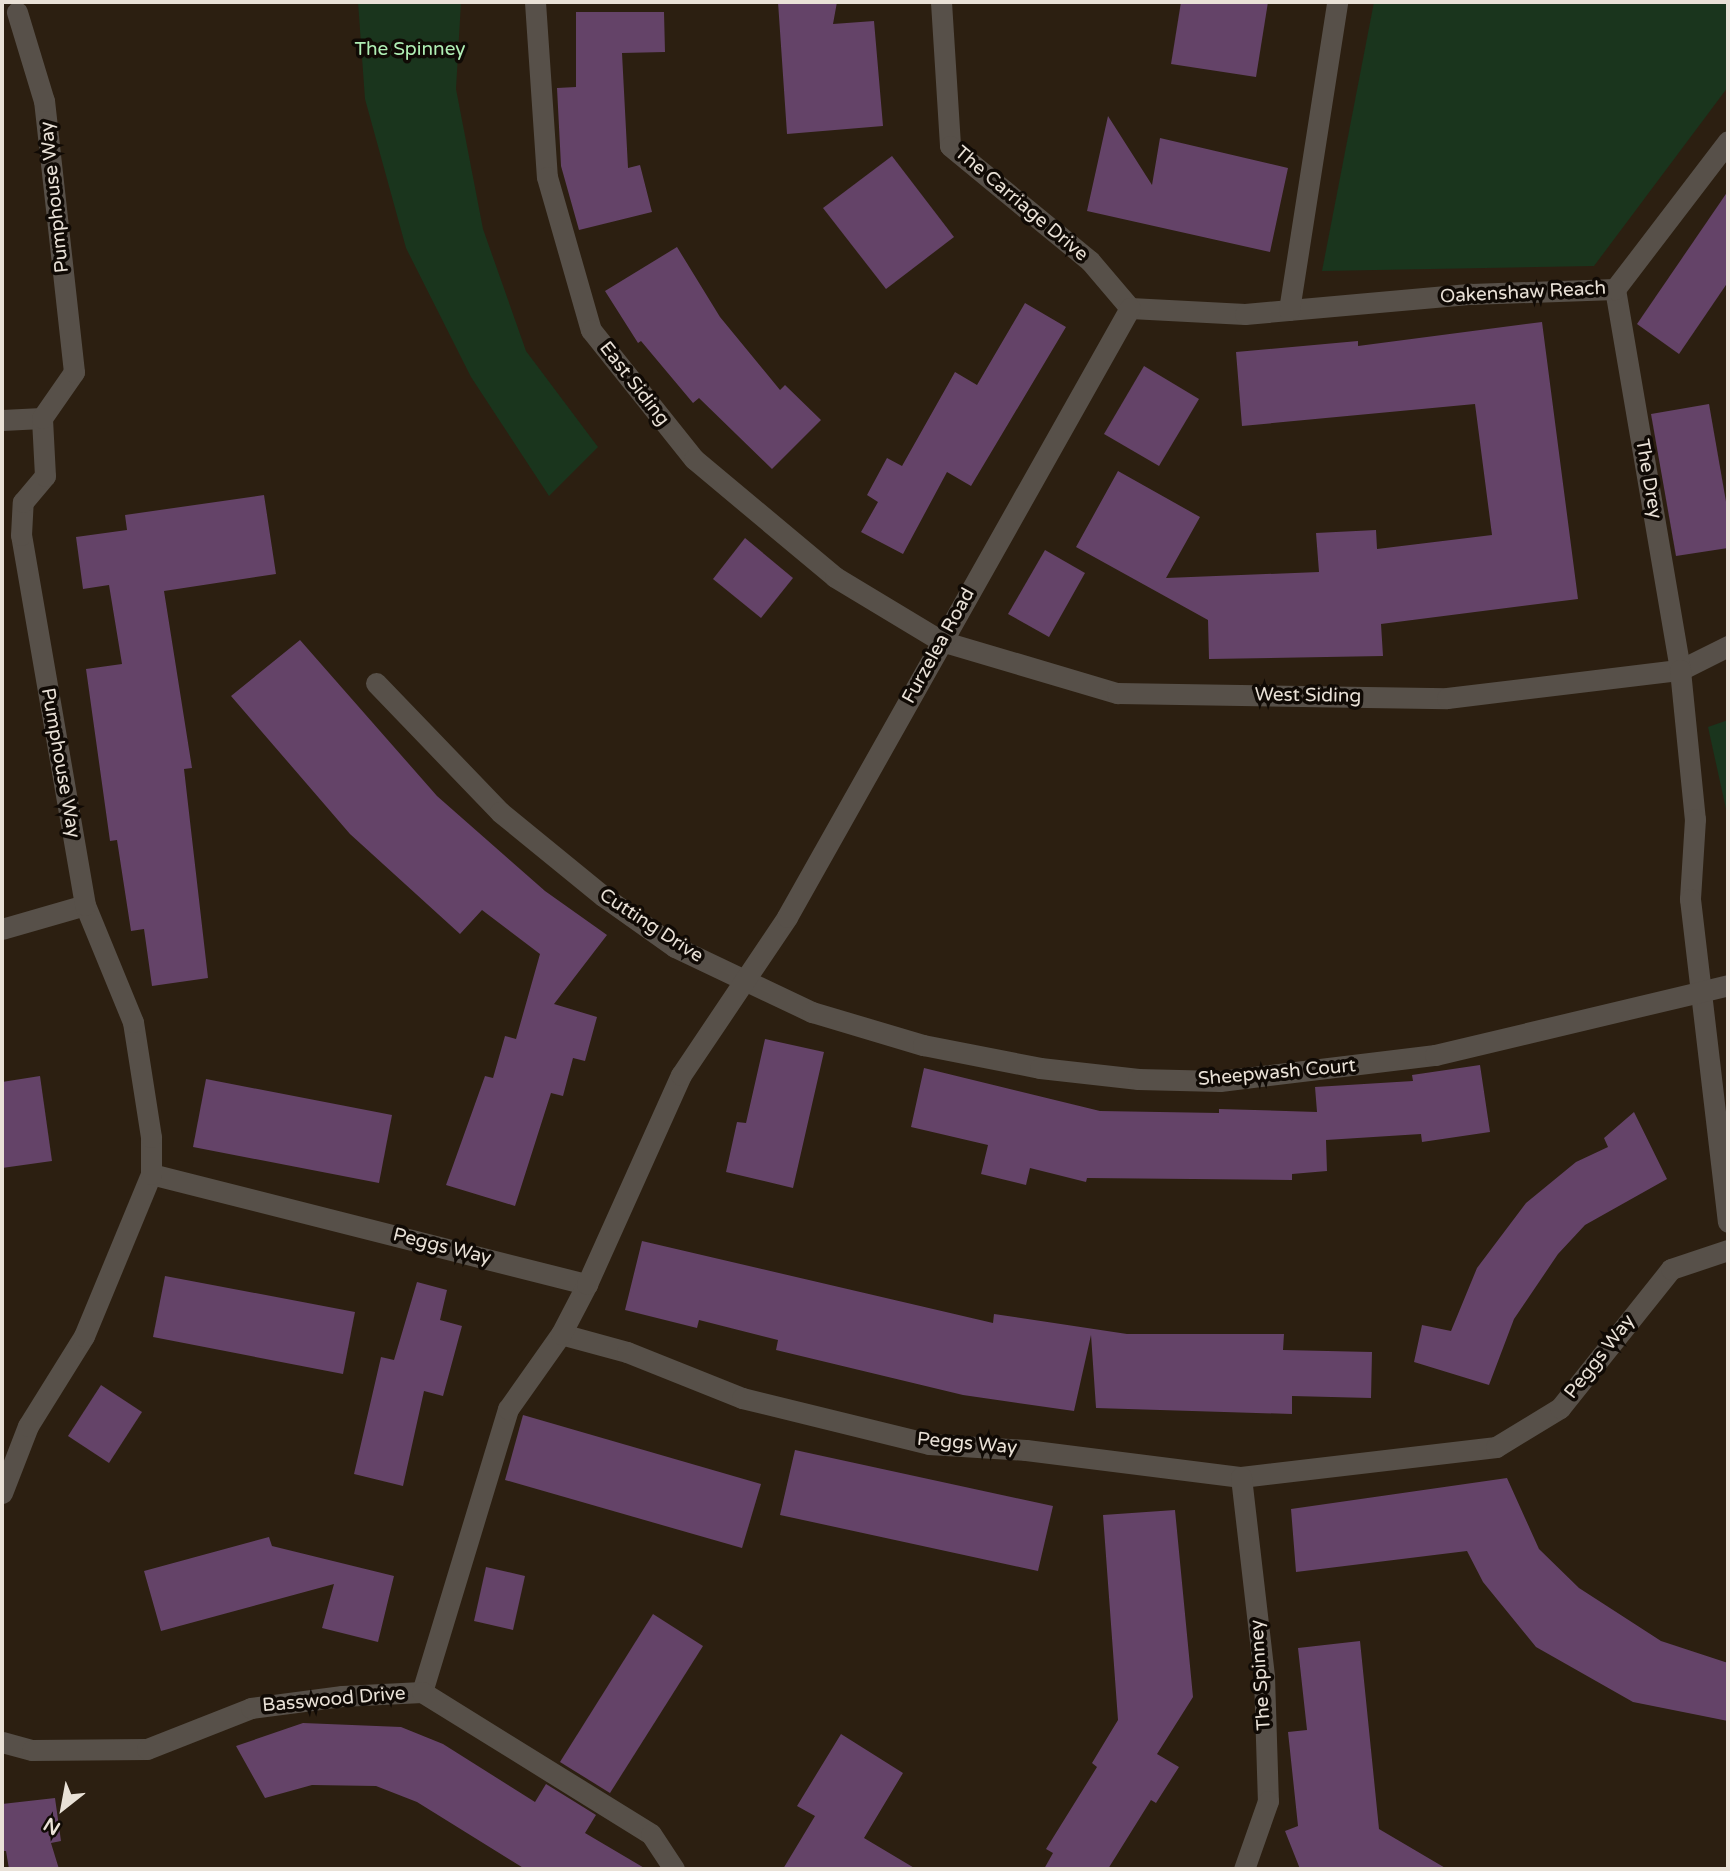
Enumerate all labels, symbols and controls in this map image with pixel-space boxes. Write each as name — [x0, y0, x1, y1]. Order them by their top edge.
park label: The Spinney — [355, 39, 465, 61]
street label: Pumphouse Way — [36, 120, 74, 274]
street label: The Carriage Drive — [950, 142, 1092, 266]
street label: Oakenshaw Reach — [1439, 277, 1607, 309]
street label: East Siding — [594, 337, 674, 431]
street label: The Drey — [1630, 437, 1666, 521]
street label: Furzelea Road — [898, 584, 980, 708]
street label: West Siding — [1254, 684, 1362, 708]
street label: Pumphouse Way — [36, 686, 84, 840]
street label: Cutting Drive — [595, 884, 707, 968]
street label: Sheepwash Court — [1197, 1055, 1357, 1091]
street label: Peggs Way — [391, 1224, 493, 1270]
street label: Peggs Way — [1560, 1310, 1640, 1404]
street label: Peggs Way — [916, 1428, 1018, 1460]
street label: The Spinney — [1246, 1619, 1276, 1731]
street label: Basswood Drive — [261, 1682, 407, 1718]
north arrow — [28, 1773, 98, 1843]
text: N — [40, 1813, 64, 1839]

